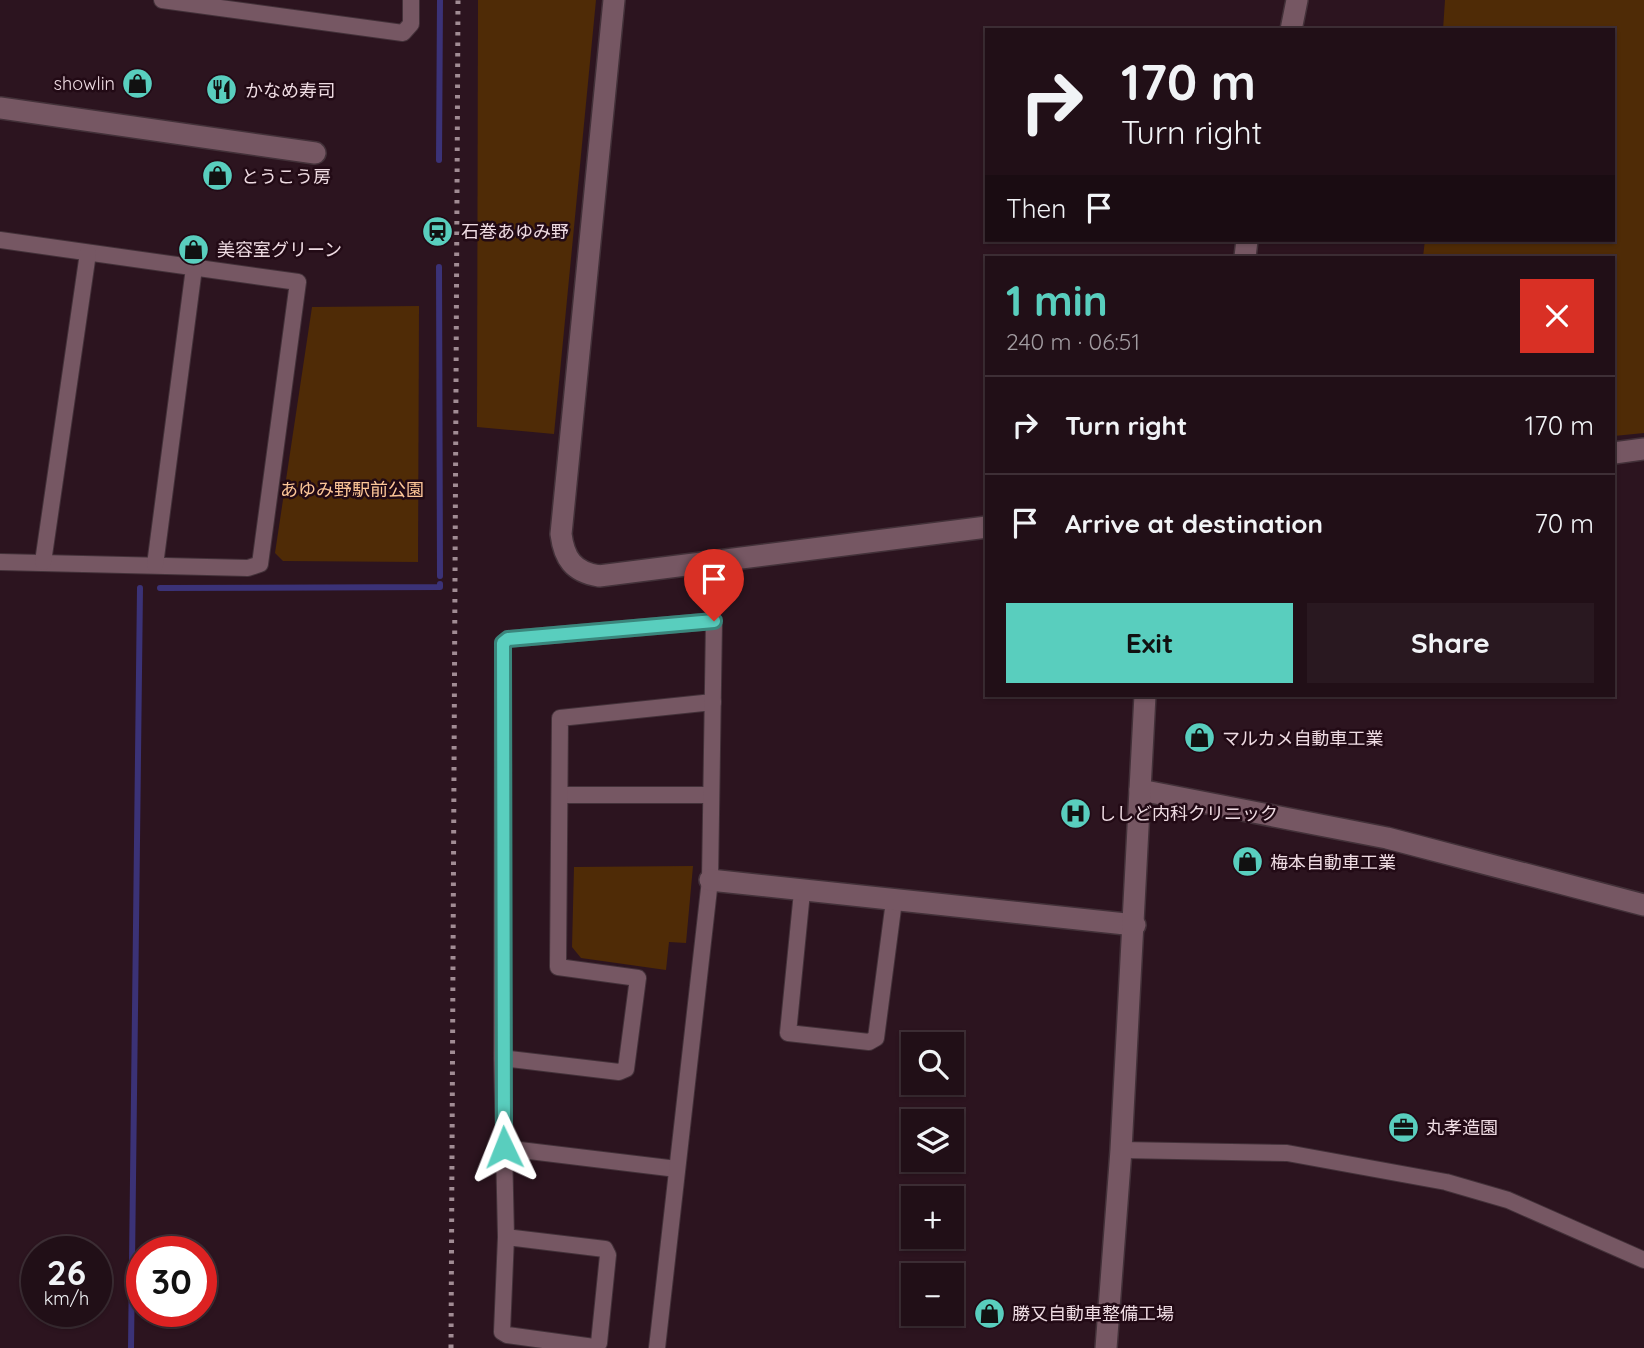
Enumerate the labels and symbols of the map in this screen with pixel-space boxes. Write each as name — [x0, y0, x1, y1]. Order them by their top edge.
shop icon: showlin — [121, 66, 155, 100]
place label: showlin — [54, 72, 115, 95]
restaurant icon: かなめ寿司 — [205, 73, 239, 107]
place label: かなめ寿司 — [245, 79, 335, 102]
shop icon: とうこう房 — [201, 159, 235, 193]
place label: とうこう房 — [241, 165, 331, 188]
station icon: 石巻あゆみ野 — [421, 214, 455, 248]
place label: 石巻あゆみ野 — [461, 220, 569, 243]
shop icon: 美容室グリーン — [177, 232, 211, 266]
place label: 美容室グリーン — [217, 238, 342, 261]
park label: あゆみ野駅前公園 — [280, 478, 424, 501]
pin — [684, 549, 744, 621]
shop icon: マルカメ自動車工業 — [1182, 721, 1216, 755]
place label: マルカメ自動車工業 — [1222, 727, 1383, 750]
hospital icon: ししど内科クリニック — [1058, 796, 1092, 830]
place label: ししど内科クリニック — [1098, 802, 1278, 825]
shop icon: 梅本自動車工業 — [1230, 845, 1264, 879]
place label: 梅本自動車工業 — [1270, 851, 1396, 874]
position arrow — [467, 1110, 541, 1184]
office icon: 丸孝造園 — [1386, 1110, 1420, 1144]
place label: 丸孝造園 — [1426, 1116, 1498, 1139]
speed limit sign: 30 — [126, 1236, 217, 1327]
shop icon: 勝又自動車整備工場 — [972, 1296, 1006, 1330]
place label: 勝又自動車整備工場 — [1012, 1302, 1174, 1325]

